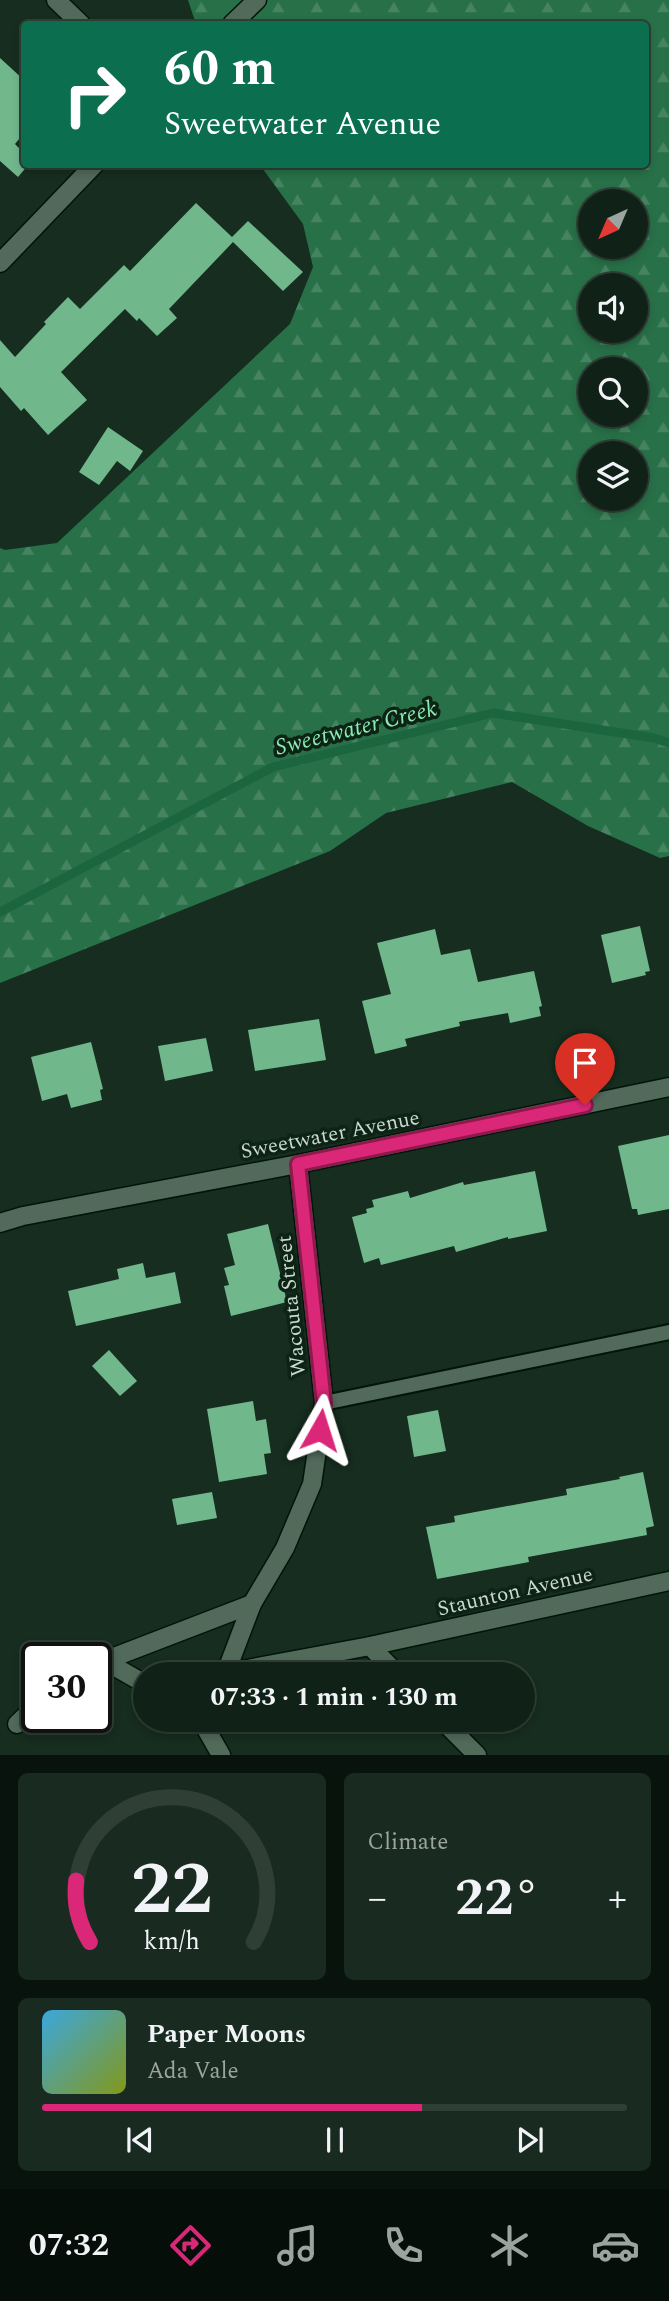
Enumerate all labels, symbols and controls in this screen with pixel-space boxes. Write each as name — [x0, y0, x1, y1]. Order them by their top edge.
text: 60 m — [164, 32, 275, 107]
icon: right — [49, 49, 140, 140]
text: Sweetwater Avenue — [164, 100, 441, 149]
north arrow — [578, 189, 648, 259]
map controls — [578, 189, 648, 511]
button: sound — [578, 273, 648, 343]
button: search — [578, 357, 648, 427]
button: layers — [578, 441, 648, 511]
water label: Sweetwater Creek — [272, 691, 441, 765]
pin — [555, 1033, 615, 1105]
icon: arrive — [566, 1044, 604, 1082]
street label: Sweetwater Avenue — [238, 1102, 422, 1168]
street label: Wacouta Street — [269, 1234, 315, 1378]
position arrow — [283, 1393, 357, 1467]
street label: Staunton Avenue — [434, 1559, 596, 1625]
speed limit sign: 30 — [21, 1642, 112, 1733]
text: 07:33 · 1 min · 130 m — [210, 1677, 458, 1717]
text: Climate — [368, 1825, 448, 1860]
text: 22 — [131, 1836, 213, 1947]
text: 22° — [455, 1859, 539, 1938]
text: − — [368, 1870, 387, 1928]
text: + — [608, 1870, 627, 1928]
text: km/h — [144, 1923, 200, 1961]
text: Paper Moons — [147, 2014, 306, 2054]
text: Ada Vale — [147, 2054, 239, 2089]
icon: previous — [121, 2121, 159, 2159]
icon: pause — [316, 2121, 354, 2159]
icon: next — [511, 2121, 549, 2159]
text: 07:32 — [29, 2221, 109, 2270]
icon: directions — [166, 2221, 215, 2270]
icon: music — [273, 2221, 322, 2270]
icon: phone — [379, 2221, 428, 2270]
icon: climate — [485, 2221, 534, 2270]
icon: car — [591, 2221, 640, 2270]

